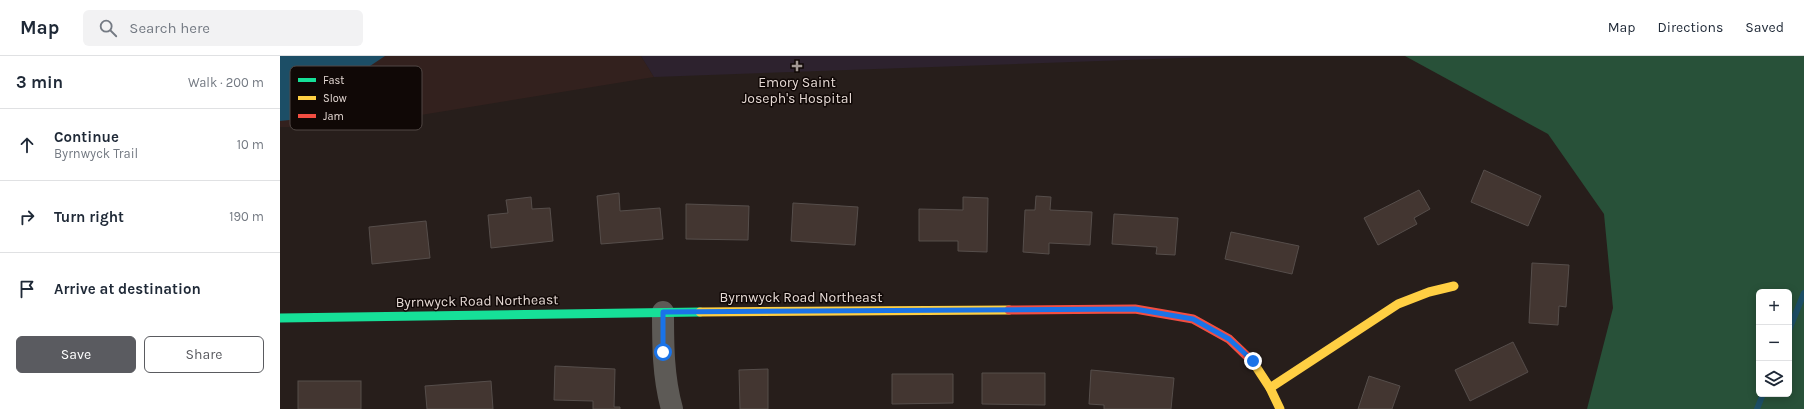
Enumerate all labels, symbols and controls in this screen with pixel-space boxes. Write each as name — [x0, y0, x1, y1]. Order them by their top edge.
search box — [83, 10, 363, 46]
text: Map — [20, 17, 59, 39]
icon: search — [97, 17, 119, 39]
text: Search here — [129, 19, 210, 37]
text: Map — [1608, 19, 1636, 36]
text: Directions — [1658, 19, 1723, 36]
text: Saved — [1745, 19, 1784, 36]
marker: Emory Saint Joseph's Hospital — [791, 60, 803, 72]
legend — [290, 66, 422, 130]
text: 3 min — [16, 72, 63, 92]
text: Fast — [323, 74, 344, 87]
place label: Emory Saint Joseph's Hospital — [742, 74, 852, 107]
text: Walk · 200 m — [188, 75, 264, 90]
text: Slow — [323, 92, 347, 105]
text: Jam — [323, 110, 344, 123]
text: Continue — [54, 128, 119, 146]
icon: ahead — [16, 134, 38, 156]
text: 10 m — [237, 137, 264, 152]
text: Byrnwyck Trail — [54, 146, 138, 161]
icon: right — [16, 206, 38, 228]
text: Turn right — [54, 208, 124, 226]
text: 190 m — [229, 209, 264, 224]
icon: arrive — [16, 278, 38, 300]
text: Arrive at destination — [54, 280, 201, 298]
street label: Byrnwyck Road Northeast — [720, 289, 882, 306]
map controls — [1756, 289, 1792, 397]
button: + — [1756, 289, 1792, 325]
street label: Byrnwyck Road Northeast — [395, 291, 559, 311]
button: − — [1756, 325, 1792, 361]
button: Save — [16, 336, 136, 373]
button: Share — [144, 336, 264, 373]
route start — [654, 343, 672, 361]
route end — [1244, 352, 1262, 370]
button: layers — [1756, 361, 1792, 397]

